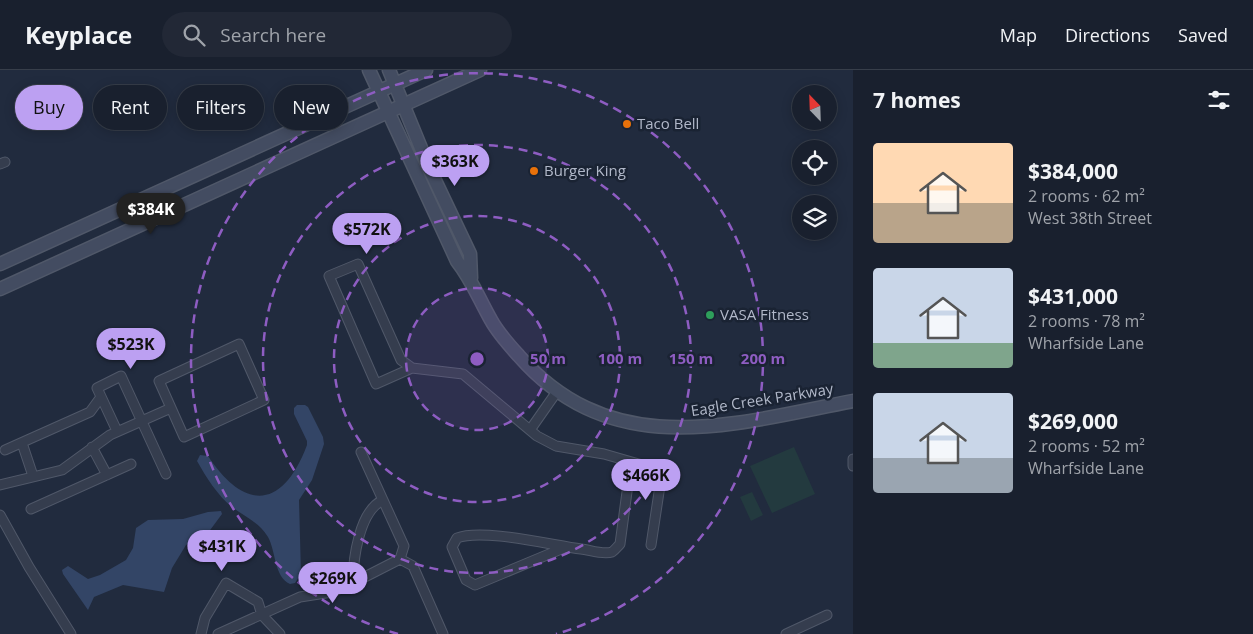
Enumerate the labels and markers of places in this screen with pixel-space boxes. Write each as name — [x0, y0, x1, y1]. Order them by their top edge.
place label: Taco Bell — [637, 113, 699, 133]
marker: Taco Bell — [621, 118, 633, 130]
pin: $363K — [420, 144, 490, 187]
place label: Burger King — [544, 160, 626, 180]
marker: Burger King — [528, 165, 540, 177]
pin: $384K — [116, 192, 186, 235]
pin: $572K — [332, 212, 402, 255]
place label: VASA Fitness — [720, 304, 809, 324]
marker: VASA Fitness — [704, 309, 716, 321]
pin: $523K — [96, 328, 166, 370]
centre of rings — [468, 350, 486, 368]
pin: $466K — [611, 458, 681, 501]
pin: $431K — [187, 530, 257, 572]
pin: $269K — [298, 562, 368, 604]

